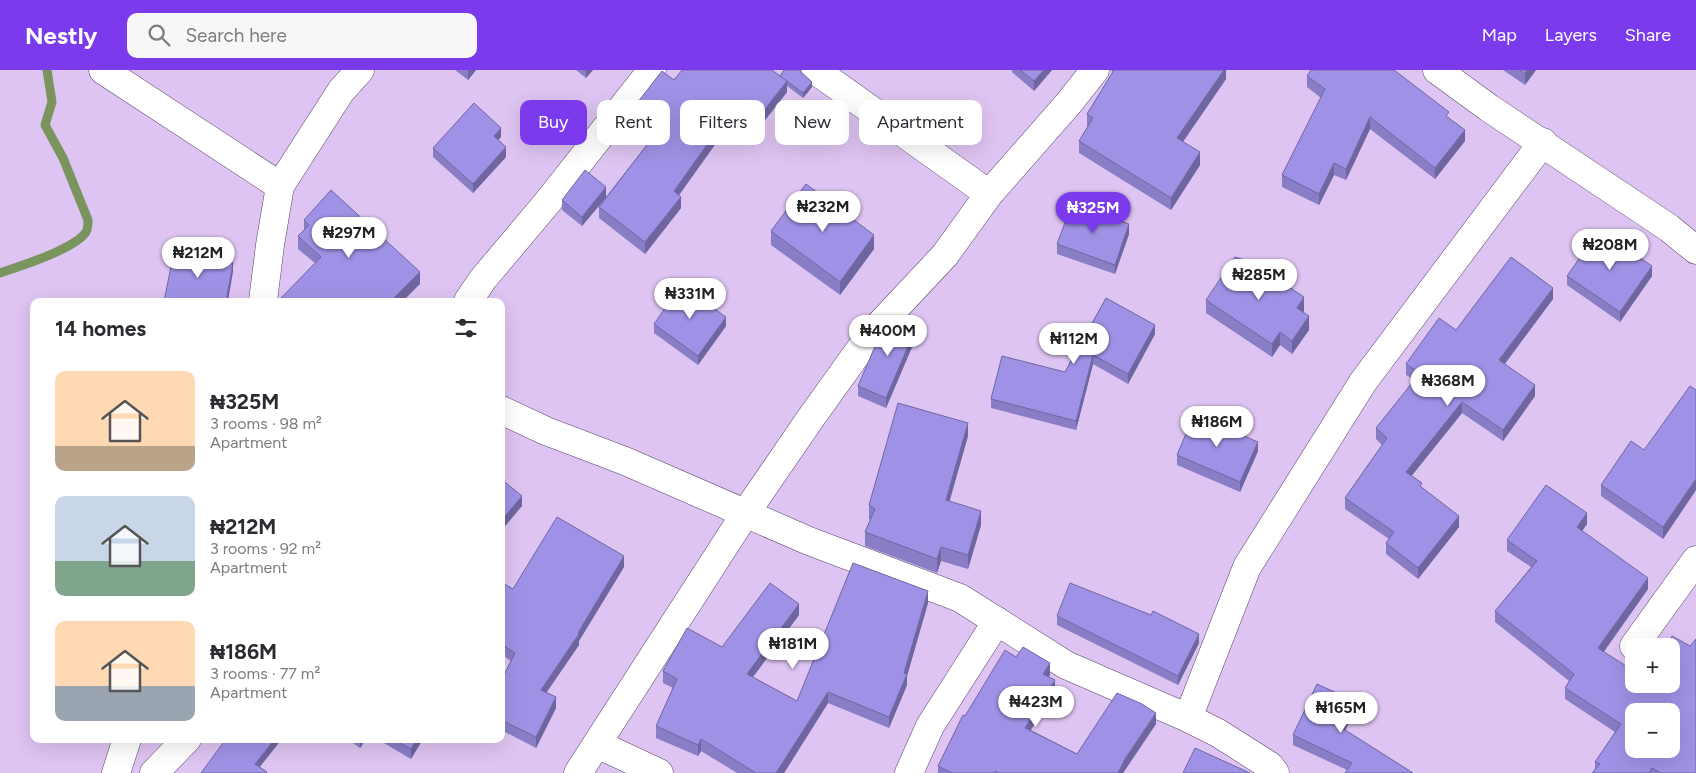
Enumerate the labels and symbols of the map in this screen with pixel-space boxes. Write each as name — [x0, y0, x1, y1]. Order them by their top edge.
pin: ₦232M — [788, 190, 858, 233]
pin: ₦325M — [1058, 191, 1128, 234]
pin: ₦297M — [314, 216, 384, 259]
pin: ₦208M — [1575, 228, 1645, 271]
pin: ₦212M — [163, 236, 233, 279]
pin: ₦285M — [1224, 258, 1294, 301]
pin: ₦331M — [655, 278, 725, 320]
pin: ₦400M — [853, 314, 923, 357]
pin: ₦112M — [1039, 322, 1109, 365]
pin: ₦368M — [1413, 364, 1483, 407]
pin: ₦186M — [1182, 406, 1252, 448]
pin: ₦181M — [758, 628, 828, 670]
pin: ₦423M — [1001, 686, 1071, 728]
pin: ₦165M — [1306, 692, 1376, 734]

